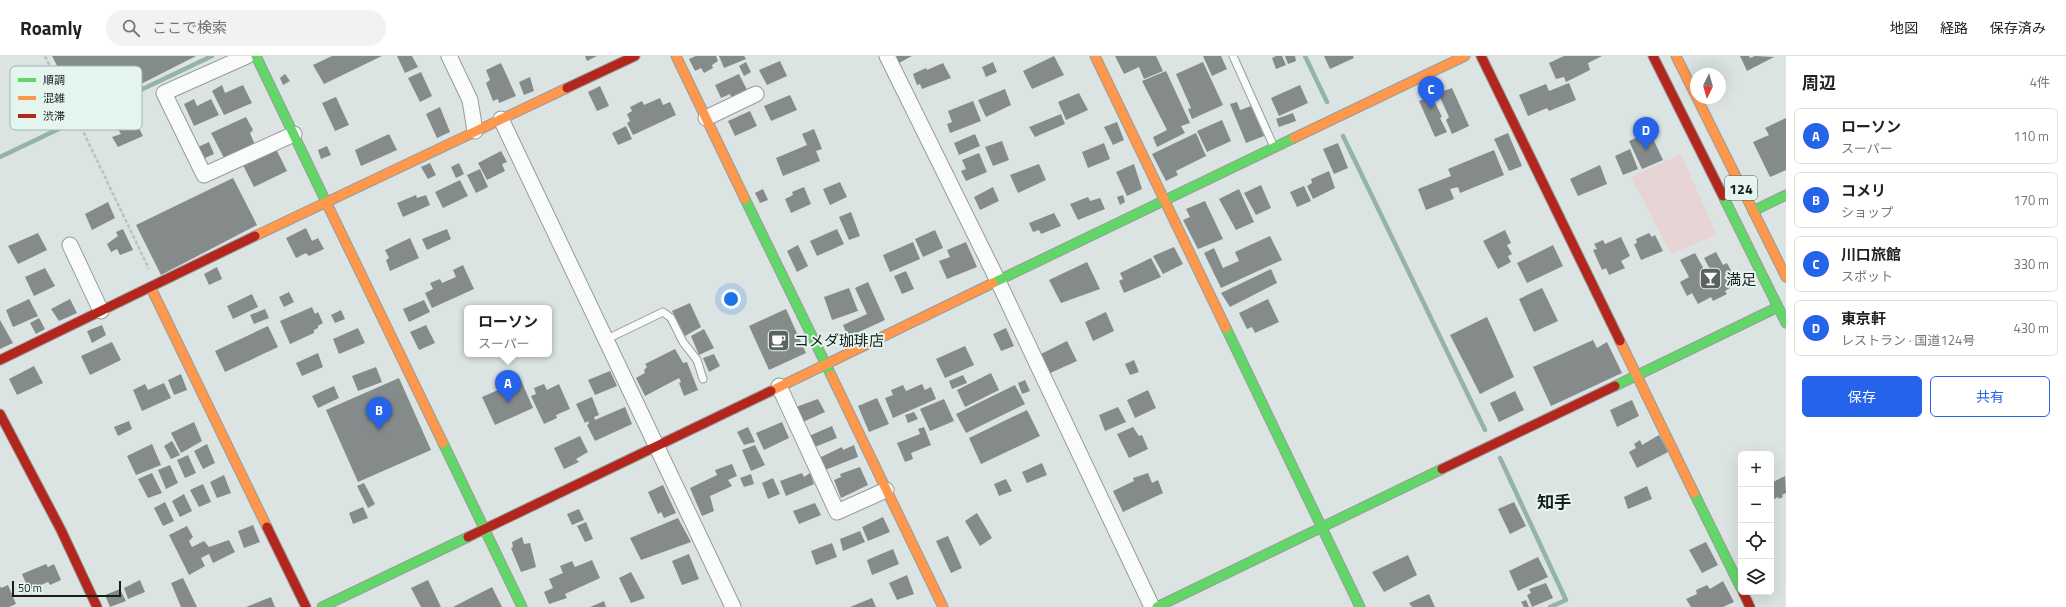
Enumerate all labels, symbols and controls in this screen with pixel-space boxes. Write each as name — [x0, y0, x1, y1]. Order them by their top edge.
search box — [106, 10, 386, 46]
text: Roamly — [20, 13, 82, 42]
text: ここで検索 — [152, 16, 227, 39]
icon: search — [120, 17, 142, 39]
text: 地図 — [1890, 17, 1918, 38]
text: 経路 — [1940, 17, 1968, 38]
text: 保存済み — [1990, 17, 2046, 38]
legend — [10, 66, 142, 130]
north arrow — [1690, 68, 1726, 104]
text: 周辺 — [1802, 70, 1836, 96]
text: 順調 — [43, 72, 65, 88]
text: 4件 — [2030, 72, 2050, 92]
pin: C — [1418, 76, 1444, 109]
text: 混雑 — [43, 90, 65, 106]
text: 渋滞 — [43, 108, 65, 124]
text: ローソン — [1841, 115, 1901, 138]
pin: D — [1633, 117, 1659, 150]
text: A — [1812, 126, 1820, 146]
text: 110 m — [2013, 126, 2049, 146]
text: スーパー — [1841, 138, 1893, 158]
road number: 124 — [1725, 176, 1757, 200]
text: コメリ — [1841, 179, 1886, 202]
text: B — [1812, 190, 1820, 210]
text: 170 m — [2013, 190, 2049, 210]
text: ショップ — [1841, 202, 1893, 222]
text: 川口旅館 — [1841, 243, 1901, 266]
text: C — [1812, 254, 1820, 274]
text: 330 m — [2013, 254, 2049, 274]
bar icon: 満足 — [1698, 266, 1724, 292]
text: スポット — [1841, 266, 1893, 286]
place label: 満足 — [1726, 268, 1756, 291]
your location — [721, 289, 741, 309]
popup — [464, 305, 552, 357]
text: 東京軒 — [1841, 307, 1886, 330]
text: ローソン — [478, 310, 538, 333]
text: D — [1812, 318, 1820, 338]
text: 430 m — [2013, 318, 2049, 338]
cafe icon: コメダ珈琲店 — [765, 327, 791, 353]
place label: コメダ珈琲店 — [794, 329, 884, 352]
text: レストラン · 国道124号 — [1841, 330, 1975, 350]
text: スーパー — [478, 333, 530, 353]
pin: A — [495, 370, 521, 403]
button: 保存 — [1802, 376, 1922, 417]
button: 共有 — [1930, 376, 2050, 417]
pin: B — [366, 397, 392, 430]
map controls — [1738, 451, 1774, 595]
button: + — [1738, 451, 1774, 487]
button: − — [1738, 487, 1774, 523]
district label: 知手 — [1537, 489, 1571, 515]
button: locate — [1738, 523, 1774, 559]
button: layers — [1738, 559, 1774, 595]
scale bar — [12, 579, 121, 598]
text: 50 m — [18, 580, 42, 596]

